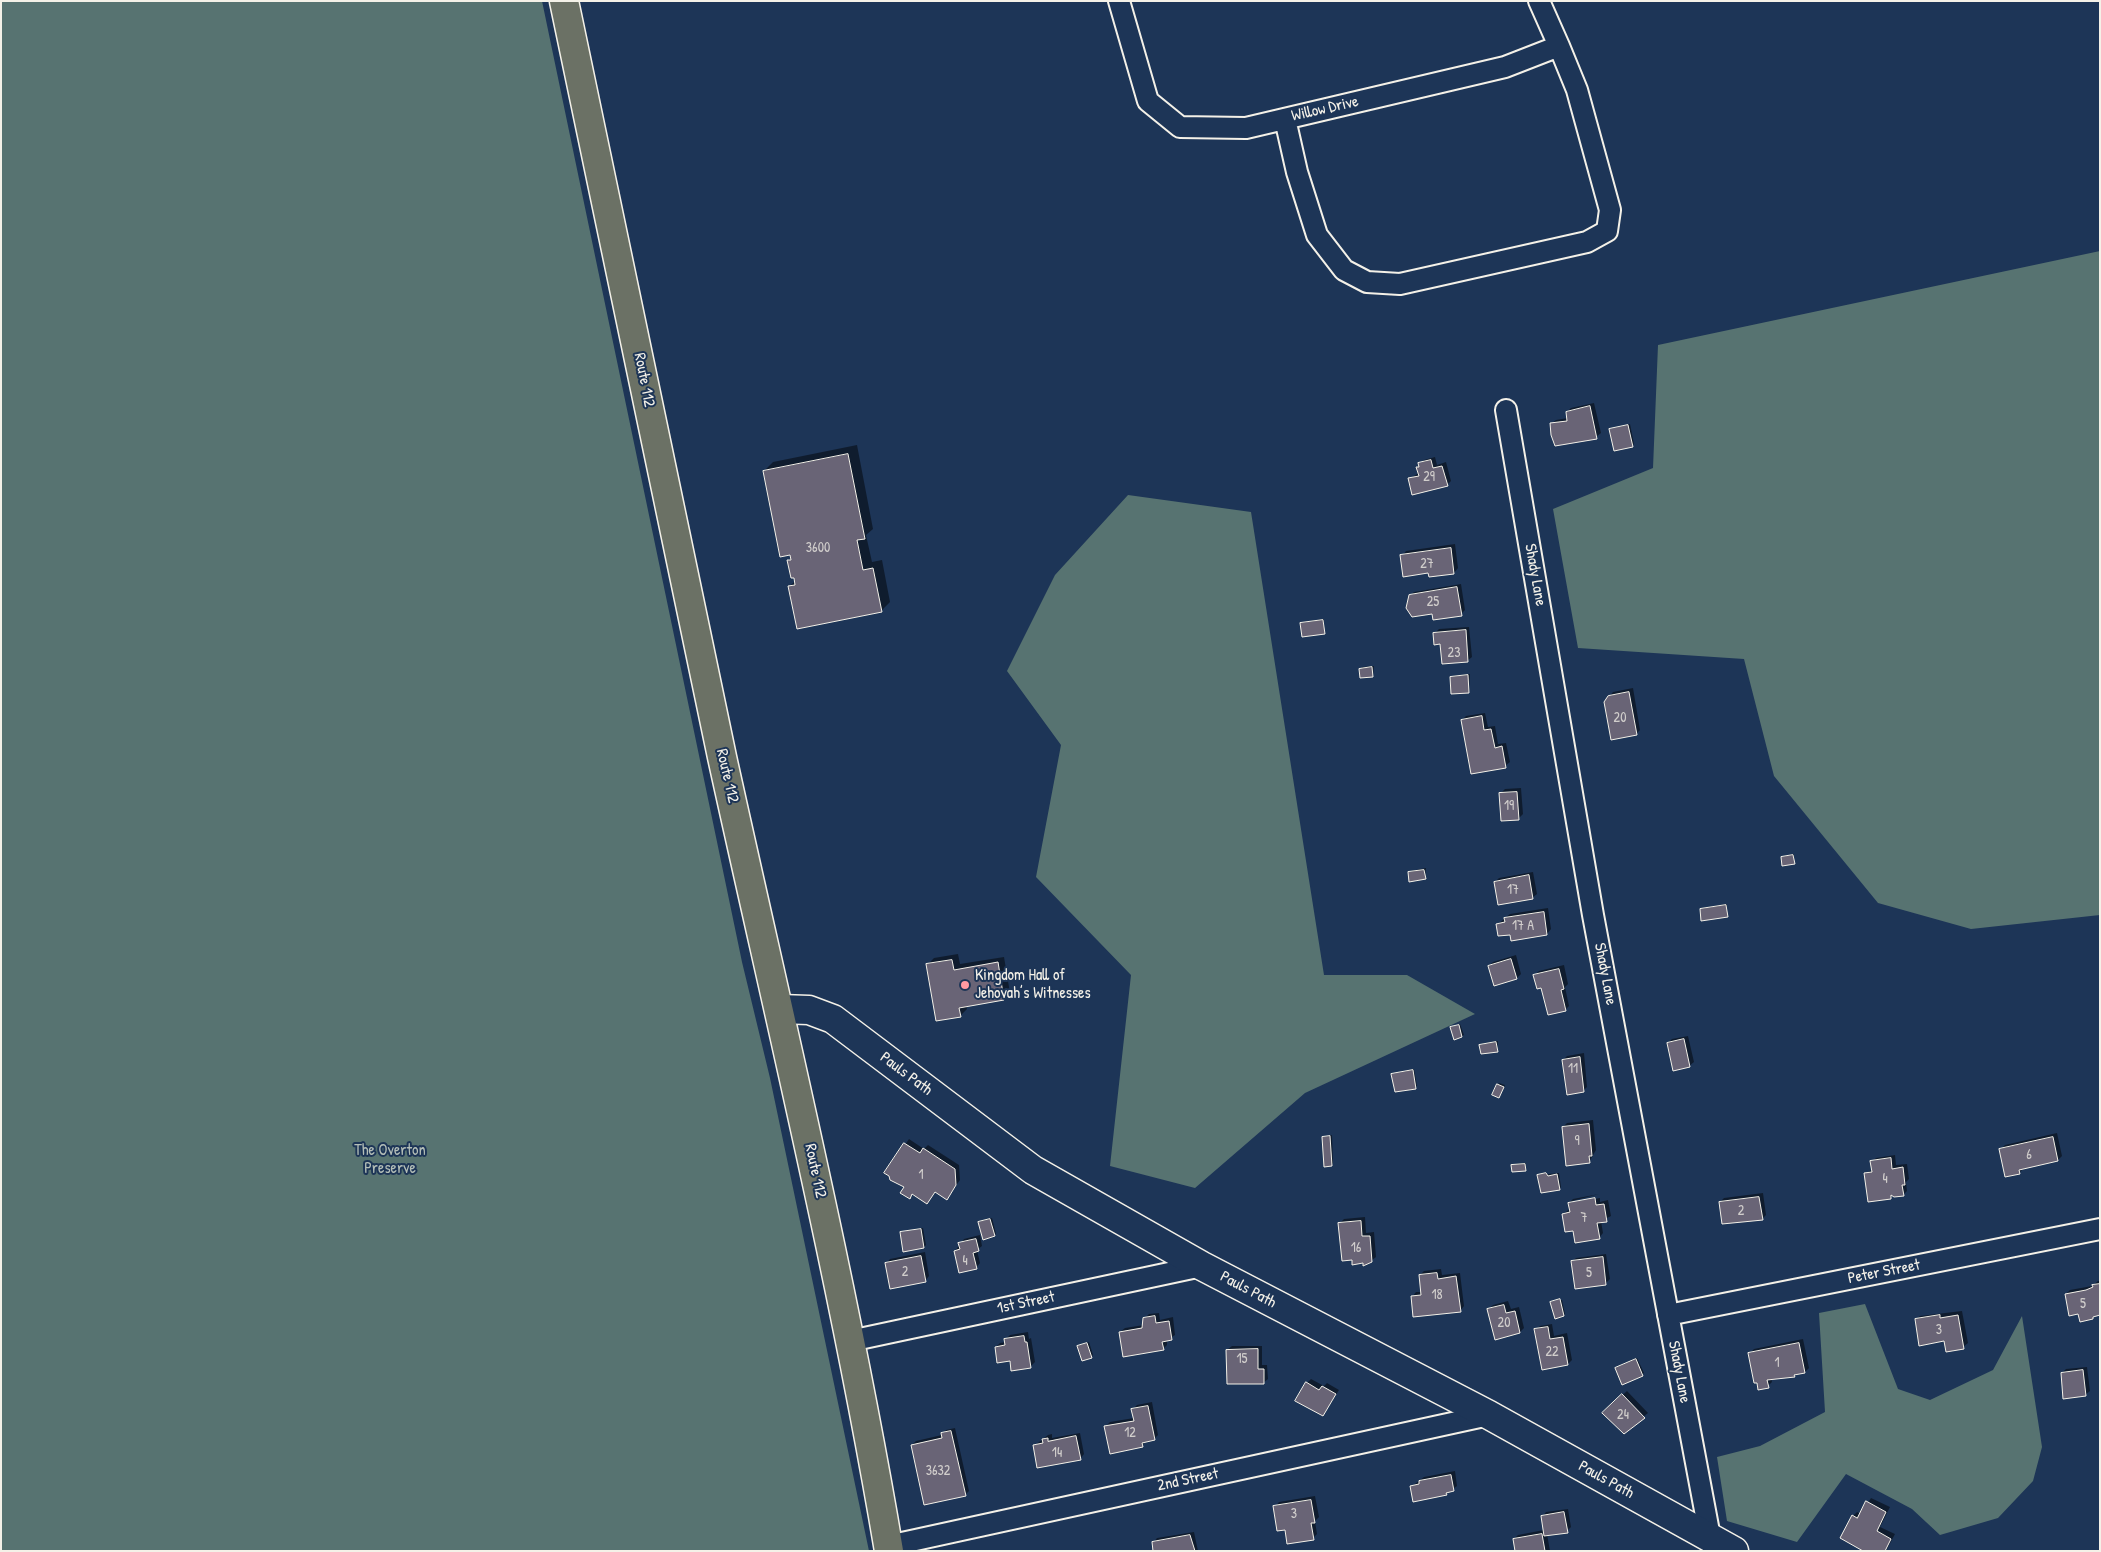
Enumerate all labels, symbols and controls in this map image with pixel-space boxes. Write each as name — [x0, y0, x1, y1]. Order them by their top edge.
street label: Willow Drive — [1290, 92, 1360, 126]
street label: Route 112 — [629, 351, 659, 409]
house number: 29 — [1423, 469, 1435, 485]
house number: 3600 — [806, 540, 830, 556]
street label: Shady Lane — [1520, 542, 1550, 608]
house number: 27 — [1420, 556, 1434, 572]
house number: 25 — [1427, 594, 1439, 610]
house number: 23 — [1448, 645, 1460, 661]
house number: 20 — [1614, 710, 1626, 726]
street label: Route 112 — [711, 747, 743, 805]
house number: 19 — [1504, 798, 1514, 814]
house number: 17 — [1507, 882, 1519, 898]
house number: 17 A — [1512, 918, 1534, 934]
street label: Shady Lane — [1590, 941, 1620, 1007]
place label: Kingdom Hall of Jehovah’s Witnesses — [975, 966, 1091, 1004]
marker: Kingdom Hall of Jehovah’s Witnesses — [959, 979, 971, 991]
street label: Pauls Path — [876, 1048, 936, 1100]
house number: 11 — [1568, 1061, 1578, 1077]
house number: 9 — [1574, 1133, 1580, 1149]
park label: The Overton Preserve — [354, 1141, 426, 1179]
street label: Route 112 — [800, 1142, 830, 1200]
house number: 6 — [2026, 1147, 2032, 1163]
house number: 1 — [918, 1167, 924, 1183]
house number: 4 — [1882, 1171, 1888, 1187]
house number: 2 — [1738, 1203, 1744, 1219]
house number: 7 — [1581, 1210, 1587, 1226]
house number: 16 — [1351, 1240, 1361, 1256]
house number: 4 — [962, 1253, 968, 1269]
street label: Peter Street — [1846, 1256, 1922, 1288]
house number: 2 — [902, 1264, 908, 1280]
house number: 5 — [1586, 1265, 1592, 1281]
street label: Pauls Path — [1217, 1267, 1279, 1313]
house number: 18 — [1431, 1287, 1443, 1303]
street label: 1st Street — [995, 1288, 1057, 1318]
house number: 5 — [2080, 1296, 2086, 1312]
house number: 20 — [1498, 1315, 1510, 1331]
house number: 3 — [1936, 1322, 1942, 1338]
street label: Shady Lane — [1664, 1339, 1694, 1405]
house number: 22 — [1545, 1344, 1559, 1360]
house number: 15 — [1236, 1351, 1248, 1367]
house number: 1 — [1774, 1355, 1780, 1371]
house number: 24 — [1617, 1407, 1629, 1423]
house number: 12 — [1124, 1425, 1136, 1441]
house number: 14 — [1052, 1445, 1062, 1461]
street label: Pauls Path — [1575, 1457, 1637, 1503]
house number: 3632 — [926, 1463, 950, 1479]
street label: 2nd Street — [1156, 1464, 1220, 1496]
house number: 3 — [1291, 1506, 1297, 1522]

